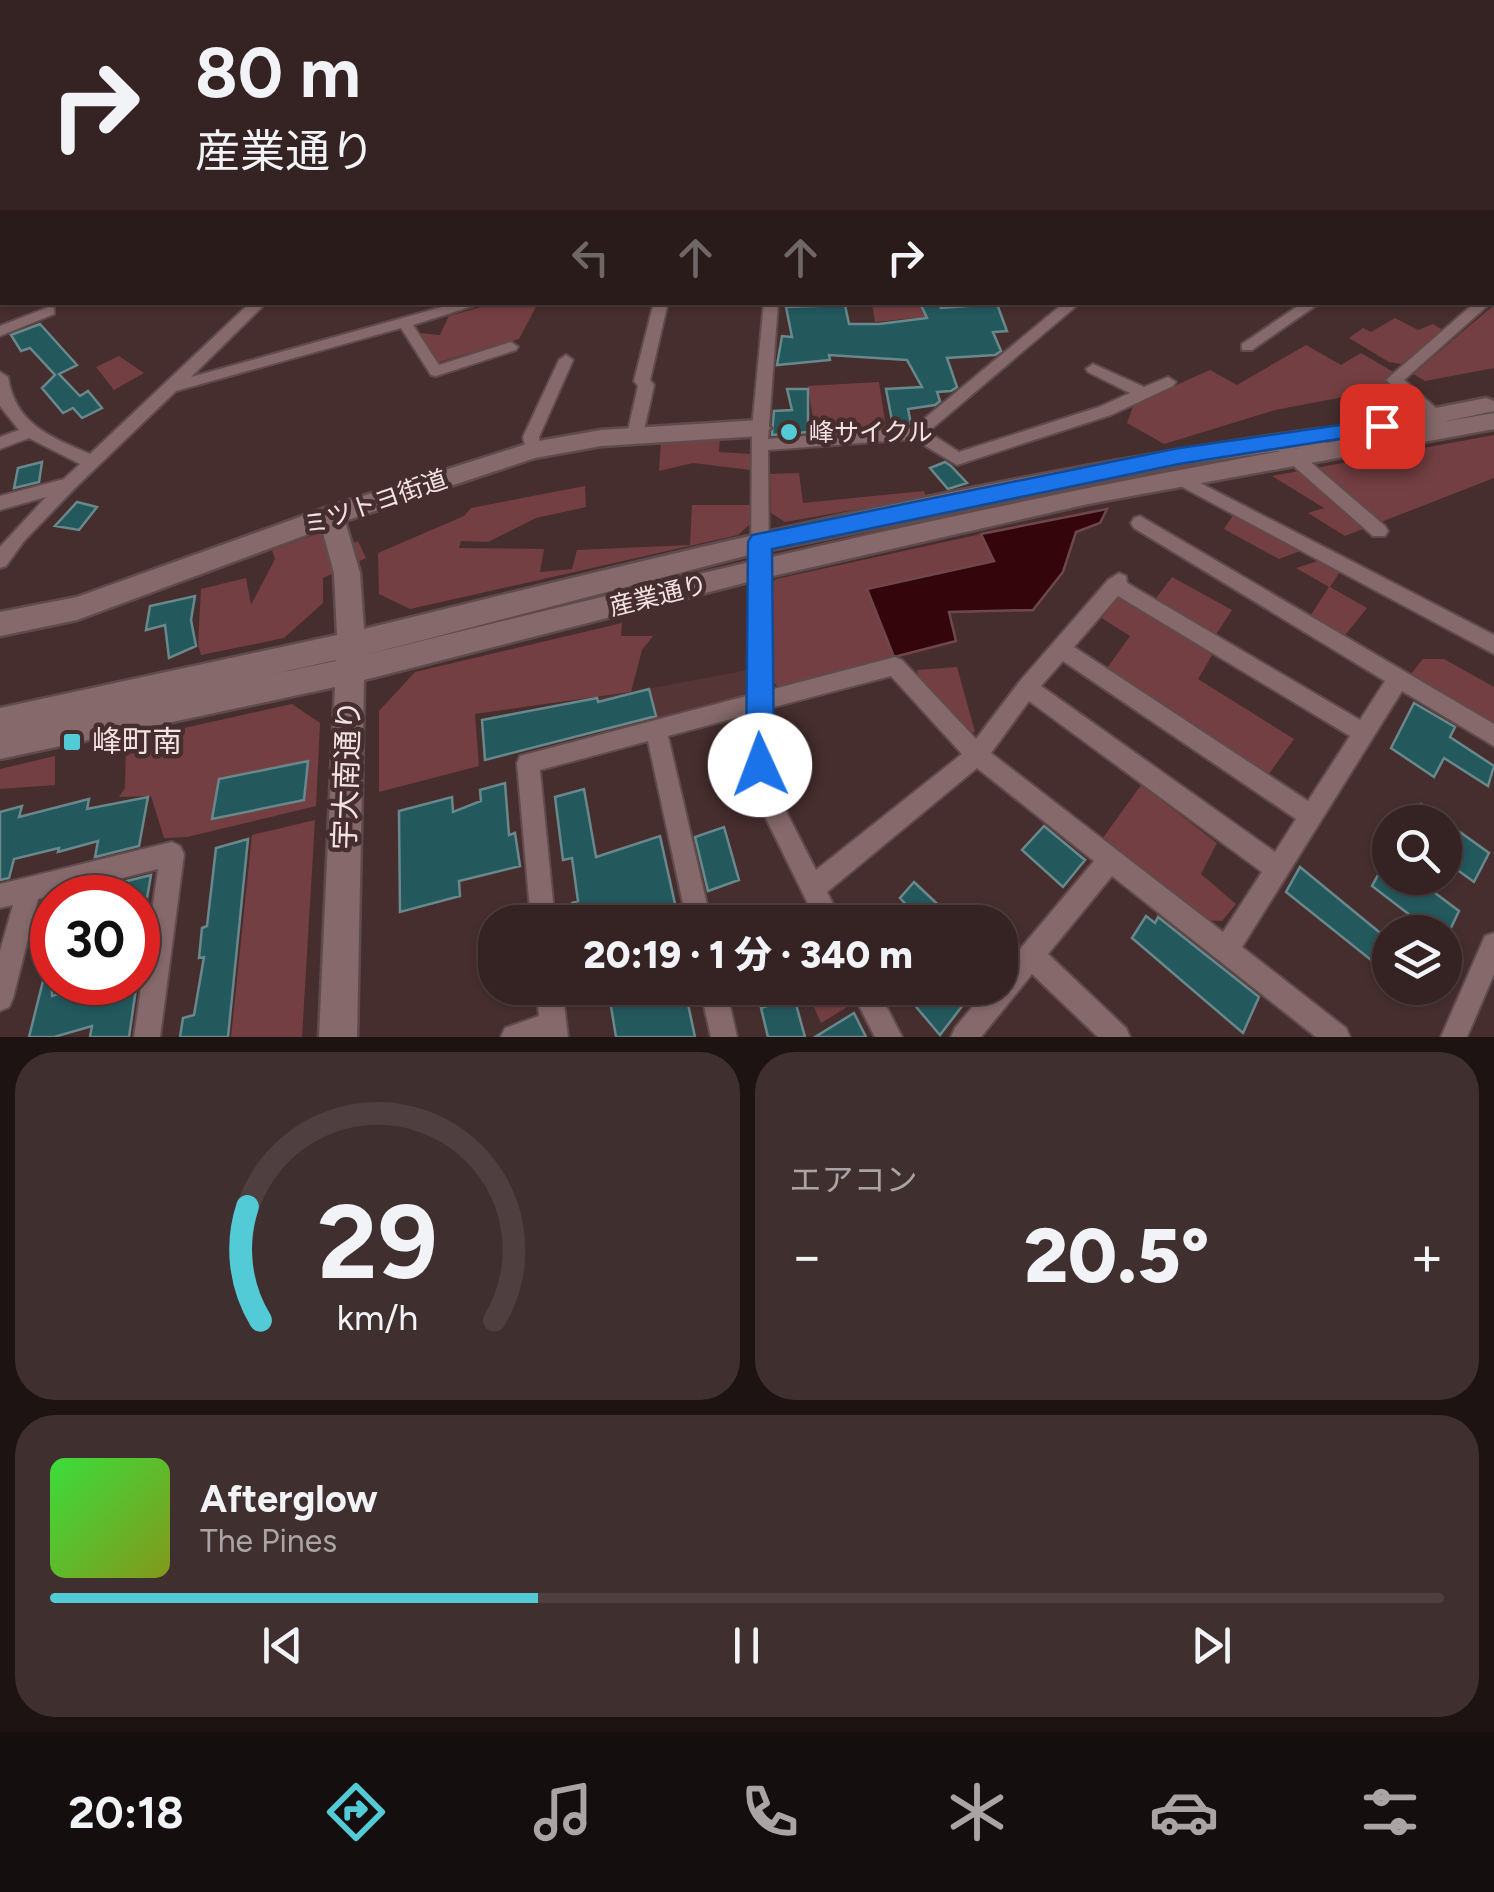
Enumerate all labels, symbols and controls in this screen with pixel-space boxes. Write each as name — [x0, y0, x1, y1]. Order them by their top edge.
text: 80 m — [195, 30, 361, 115]
icon: right — [30, 40, 160, 170]
text: 産業通り — [195, 124, 375, 178]
icon: left — [563, 230, 618, 285]
icon: ahead — [668, 230, 723, 285]
icon: ahead — [773, 230, 828, 285]
icon: right — [878, 230, 933, 285]
pin — [1340, 384, 1425, 469]
icon: arrive — [1355, 399, 1410, 454]
place label: 峰サイクル — [809, 417, 933, 447]
marker: 峰サイクル — [778, 421, 800, 443]
street label: ミツトヨ街道 — [299, 463, 451, 541]
street label: 産業通り — [606, 568, 710, 622]
street label: 宇大南通り — [325, 699, 368, 851]
position arrow — [708, 713, 812, 817]
place label: 峰町南 — [92, 723, 182, 760]
marker: 峰町南 — [61, 731, 83, 753]
map controls — [1372, 805, 1462, 1005]
button: search — [1372, 805, 1462, 895]
speed limit sign: 30 — [30, 875, 160, 1005]
button: layers — [1372, 915, 1462, 1005]
text: 20:19 · 1 分 · 340 m — [583, 932, 913, 978]
text: エアコン — [790, 1161, 918, 1199]
text: 29 — [317, 1179, 438, 1304]
text: 20.5° — [1024, 1211, 1210, 1301]
text: − — [790, 1223, 824, 1289]
text: + — [1410, 1223, 1444, 1289]
text: km/h — [336, 1296, 418, 1339]
text: Afterglow — [200, 1476, 378, 1522]
text: The Pines — [200, 1522, 337, 1560]
icon: previous — [255, 1618, 310, 1673]
icon: pause — [719, 1618, 774, 1673]
icon: next — [1184, 1618, 1239, 1673]
icon: directions — [321, 1777, 391, 1847]
icon: music — [528, 1777, 598, 1847]
icon: phone — [735, 1777, 805, 1847]
icon: climate — [942, 1777, 1012, 1847]
icon: car — [1149, 1777, 1219, 1847]
icon: filters — [1355, 1777, 1425, 1847]
text: 20:18 — [68, 1785, 184, 1839]

